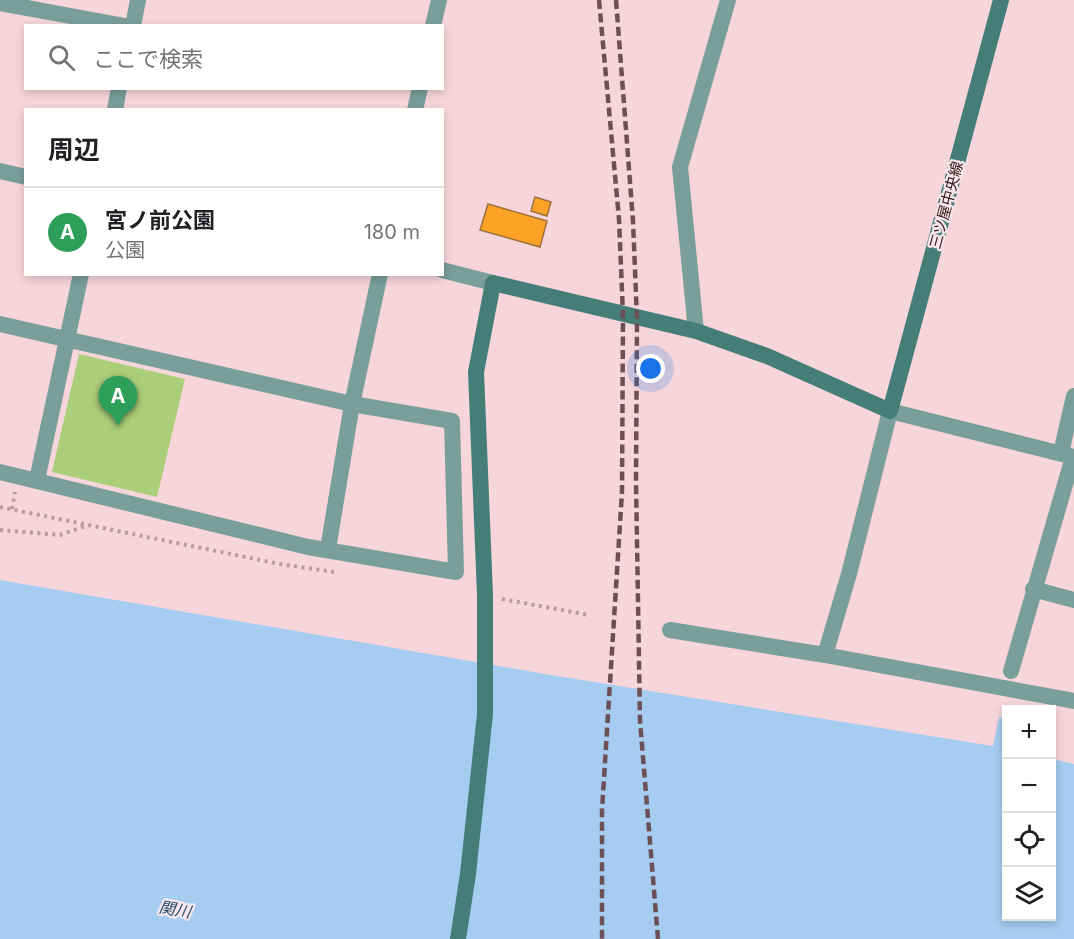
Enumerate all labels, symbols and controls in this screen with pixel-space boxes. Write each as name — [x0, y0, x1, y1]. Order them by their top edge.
search box — [24, 24, 444, 90]
icon: search — [45, 41, 78, 74]
text: ここで検索 — [93, 46, 203, 72]
text: 周辺 — [48, 134, 100, 165]
street label: 三ツ屋中央線 — [925, 159, 967, 251]
text: 宮ノ前公園 — [105, 207, 215, 233]
text: A — [60, 220, 75, 244]
text: 180 m — [364, 220, 420, 244]
text: 公園 — [105, 238, 145, 262]
your location — [636, 354, 665, 383]
pin: A — [98, 376, 138, 426]
map controls — [1002, 705, 1056, 921]
button: + — [1002, 705, 1056, 759]
button: − — [1002, 759, 1056, 813]
button: locate — [1002, 813, 1056, 867]
button: layers — [1002, 867, 1056, 921]
water label: 関川 — [157, 896, 194, 922]

